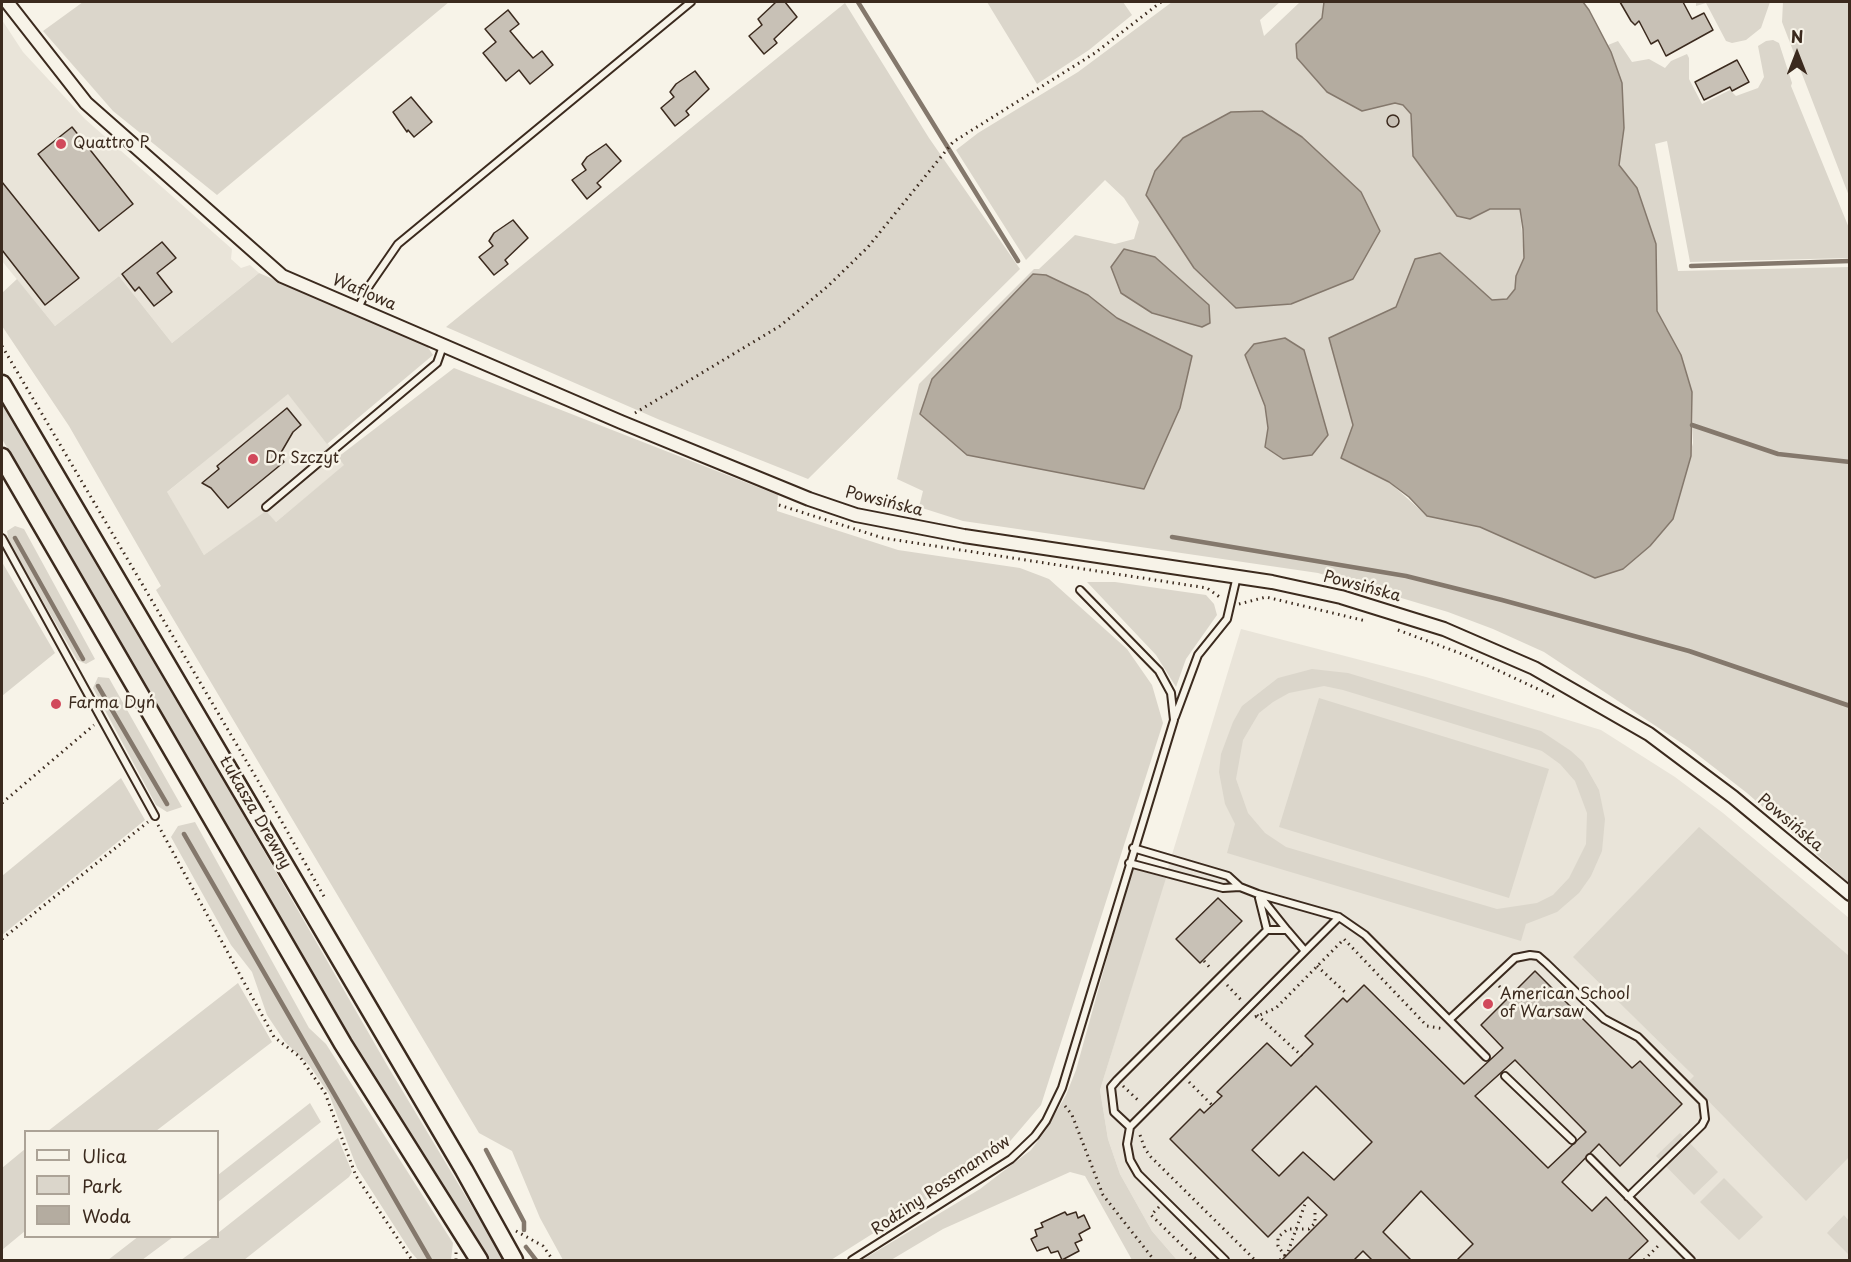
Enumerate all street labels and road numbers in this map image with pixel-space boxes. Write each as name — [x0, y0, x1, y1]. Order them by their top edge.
street label: Waflowa — [329, 271, 399, 315]
street label: Powsińska — [843, 483, 925, 521]
street label: Powsińska — [1321, 567, 1403, 607]
street label: Łukasza Drewny — [215, 753, 295, 873]
street label: Powsińska — [1753, 790, 1827, 856]
street label: Rodziny Rossmannów — [868, 1132, 1014, 1240]

